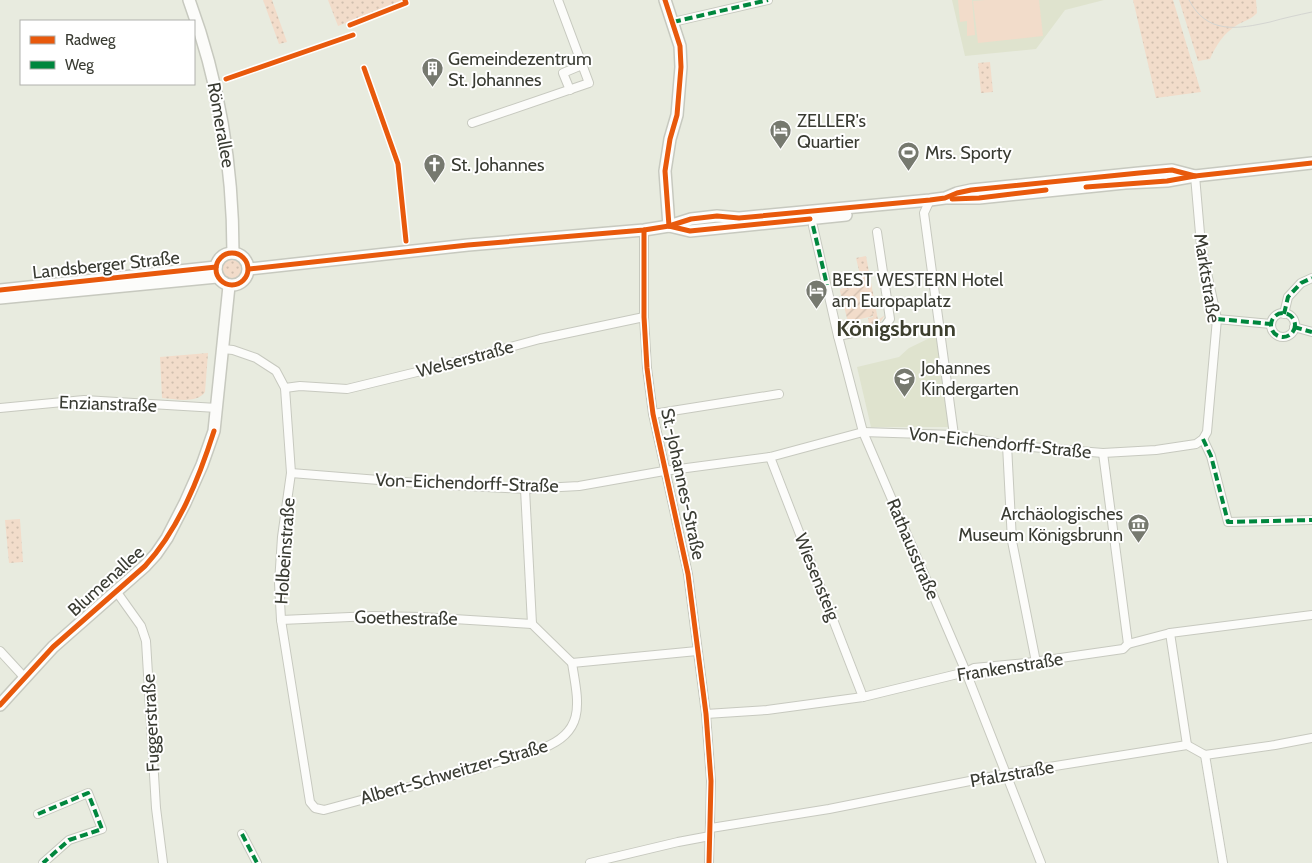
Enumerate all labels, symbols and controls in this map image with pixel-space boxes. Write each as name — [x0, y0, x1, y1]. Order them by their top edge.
legend — [20, 20, 195, 85]
text: Radweg — [65, 31, 116, 49]
place label: Gemeindezentrum St. Johannes — [448, 48, 592, 91]
text: Weg — [65, 56, 94, 74]
building icon: Gemeindezentrum St. Johannes — [420, 57, 444, 88]
street label: Römerallee — [203, 81, 239, 169]
place label: ZELLER's Quartier — [797, 110, 866, 153]
hotel icon: ZELLER's Quartier — [769, 119, 793, 150]
sports icon: Mrs. Sporty — [897, 141, 921, 172]
place label: Mrs. Sporty — [925, 142, 1012, 164]
church icon: St. Johannes — [423, 153, 447, 184]
place label: St. Johannes — [451, 154, 545, 176]
street label: Marktstraße — [1189, 232, 1225, 324]
street label: Landsberger Straße — [31, 246, 181, 284]
place label: BEST WESTERN Hotel am Europaplatz — [832, 269, 1004, 312]
hotel icon: BEST WESTERN Hotel am Europaplatz — [804, 278, 828, 309]
district label: Königsbrunn — [836, 315, 956, 342]
street label: Welserstraße — [414, 336, 516, 382]
place label: Johannes Kindergarten — [920, 357, 1019, 400]
school or university icon: Johannes Kindergarten — [893, 366, 917, 397]
street label: Enzianstraße — [59, 391, 157, 417]
street label: St.-Johannes-Straße — [656, 406, 710, 562]
street label: Von-Eichendorff-Straße — [908, 422, 1092, 464]
street label: Von-Eichendorff-Straße — [375, 469, 559, 497]
street label: Rathausstraße — [882, 495, 944, 603]
street label: Holbeinstraße — [270, 497, 300, 605]
place label: Archäologisches Museum Königsbrunn — [958, 503, 1123, 546]
museum icon: Archäologisches Museum Königsbrunn — [1127, 512, 1151, 543]
street label: Wiesensteig — [790, 530, 845, 625]
street label: Blumenallee — [63, 541, 149, 621]
street label: Goethestraße — [354, 606, 458, 630]
street label: Frankenstraße — [955, 648, 1065, 686]
street label: Fuggerstraße — [137, 673, 165, 773]
street label: Albert-Schweitzer-Straße — [358, 735, 550, 809]
street label: Pfalzstraße — [968, 756, 1056, 792]

